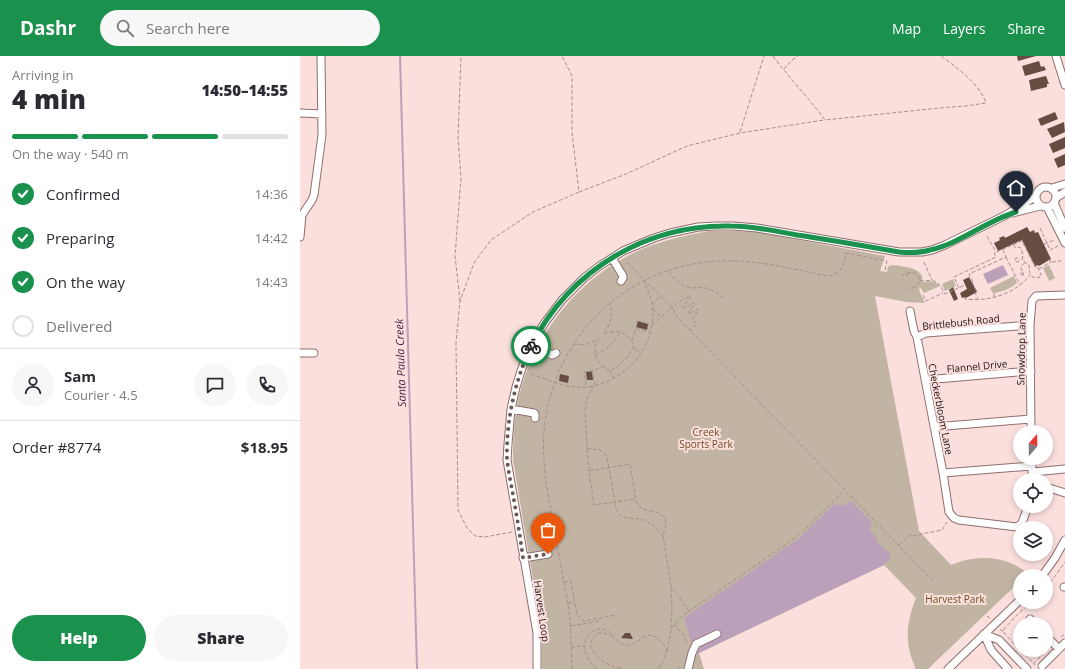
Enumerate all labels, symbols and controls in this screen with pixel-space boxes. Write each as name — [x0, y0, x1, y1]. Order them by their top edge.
search box — [100, 10, 380, 46]
text: Dashr — [20, 15, 76, 41]
icon: search — [114, 17, 136, 39]
text: Search here — [146, 18, 230, 38]
text: Map — [892, 19, 921, 38]
text: Layers — [943, 19, 985, 38]
text: Share — [1007, 19, 1045, 38]
text: Arriving in — [12, 66, 74, 84]
text: 14:50–14:55 — [202, 80, 288, 100]
text: 4 min — [12, 81, 86, 117]
text: On the way · 540 m — [12, 145, 128, 163]
pin — [999, 171, 1033, 212]
icon: home — [1005, 177, 1027, 199]
icon: check — [12, 183, 34, 205]
text: Confirmed — [46, 184, 120, 204]
text: 14:36 — [255, 185, 288, 203]
icon: check — [12, 227, 34, 249]
text: Preparing — [46, 228, 114, 248]
text: 14:42 — [255, 229, 288, 247]
icon: check — [12, 271, 34, 293]
text: On the way — [46, 272, 125, 292]
text: 14:43 — [255, 273, 288, 291]
street label: Brittlebush Road — [922, 311, 1000, 333]
street label: Snowdrop Lane — [1013, 312, 1029, 386]
text: Delivered — [46, 316, 113, 336]
water label: Santa Paula Creek — [391, 318, 409, 408]
courier — [511, 326, 551, 366]
icon: bike — [520, 335, 542, 357]
street label: Flannel Drive — [946, 356, 1008, 376]
street label: Checkerbloom Lane — [925, 362, 957, 456]
button: person — [12, 364, 54, 406]
button: chat — [194, 364, 236, 406]
button: phone — [246, 364, 288, 406]
text: Sam — [64, 366, 96, 386]
text: Courier · 4.5 — [64, 386, 138, 404]
park label: Creek Sports Park — [679, 425, 734, 451]
north arrow — [1013, 425, 1053, 465]
map controls — [1013, 425, 1053, 657]
text: Order #8774 — [12, 437, 101, 457]
text: $18.95 — [241, 437, 288, 457]
button: locate — [1013, 473, 1053, 513]
pin — [531, 513, 565, 554]
icon: bag — [537, 519, 559, 541]
button: layers — [1013, 521, 1053, 561]
button: + — [1013, 569, 1053, 609]
street label: Harvest Loop — [531, 579, 553, 643]
park label: Harvest Park — [925, 592, 985, 606]
button: Help — [12, 615, 146, 661]
button: Share — [154, 615, 288, 661]
button: − — [1013, 617, 1053, 657]

